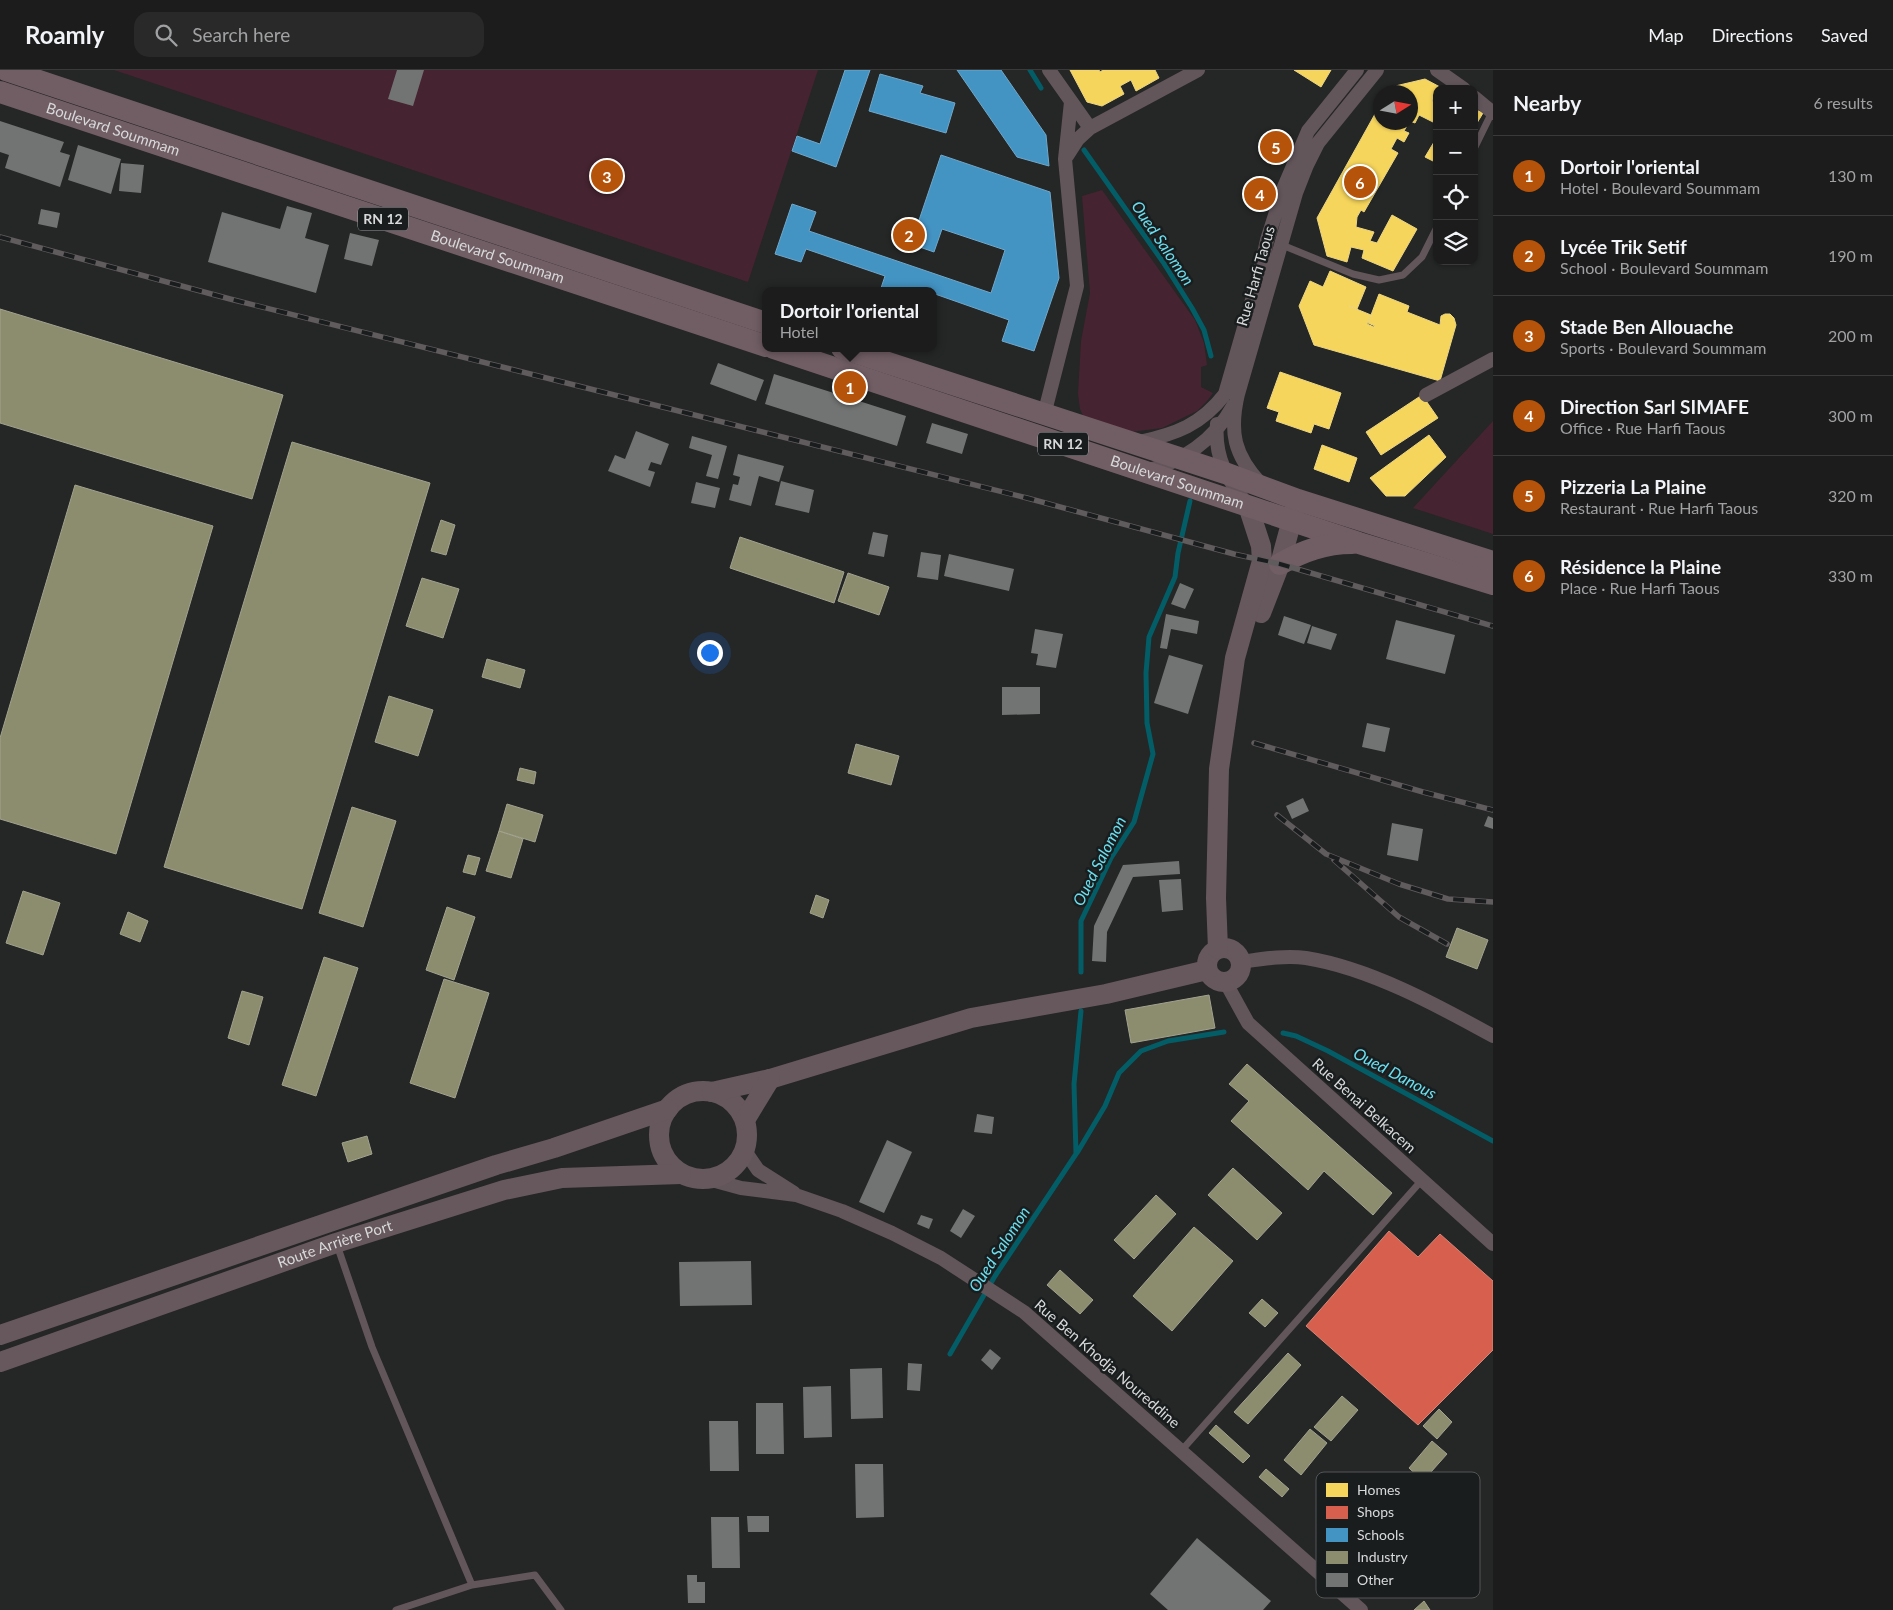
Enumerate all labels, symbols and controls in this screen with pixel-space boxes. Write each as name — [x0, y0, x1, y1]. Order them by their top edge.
search box — [134, 12, 484, 57]
text: Roamly — [25, 20, 104, 49]
icon: search — [152, 21, 180, 49]
text: Search here — [192, 23, 290, 46]
text: Map — [1648, 24, 1684, 46]
text: Directions — [1712, 24, 1793, 46]
text: Saved — [1821, 24, 1868, 46]
north arrow — [1373, 85, 1418, 130]
map controls — [1433, 85, 1478, 265]
button: + — [1433, 85, 1478, 130]
text: Nearby — [1513, 90, 1581, 115]
text: 6 results — [1813, 93, 1873, 112]
street label: Boulevard Soummam — [44, 98, 182, 159]
pin: 5 — [1260, 128, 1292, 166]
button: − — [1433, 130, 1478, 175]
text: Dortoir l'oriental — [1560, 155, 1700, 178]
pin: 3 — [591, 157, 623, 195]
pin: 6 — [1344, 163, 1376, 201]
text: 1 — [1524, 166, 1534, 185]
text: 130 m — [1828, 166, 1873, 185]
pin: 4 — [1244, 175, 1276, 213]
button: locate — [1433, 175, 1478, 220]
text: Hotel · Boulevard Soummam — [1560, 178, 1760, 197]
water label: Oued Salomon — [1128, 197, 1199, 289]
road number: RN 12 — [358, 208, 408, 230]
pin: 2 — [893, 216, 925, 254]
button: layers — [1433, 220, 1478, 265]
street label: Rue Harfi Taous — [1232, 224, 1278, 328]
street label: Boulevard Soummam — [429, 225, 567, 287]
text: Lycée Trik Setif — [1560, 235, 1687, 258]
text: 2 — [1524, 246, 1534, 265]
text: 190 m — [1828, 246, 1873, 265]
text: School · Boulevard Soummam — [1560, 258, 1768, 277]
popup — [762, 287, 937, 352]
text: Dortoir l'oriental — [780, 299, 919, 322]
text: Stade Ben Allouache — [1560, 315, 1733, 338]
text: Hotel — [780, 322, 818, 341]
text: 3 — [1524, 326, 1534, 345]
text: 200 m — [1828, 326, 1873, 345]
text: Sports · Boulevard Soummam — [1560, 338, 1766, 357]
pin: 1 — [834, 368, 866, 406]
text: Direction Sarl SIMAFE — [1560, 395, 1749, 418]
text: 4 — [1524, 406, 1534, 425]
text: 300 m — [1828, 406, 1873, 425]
text: Office · Rue Harfi Taous — [1560, 418, 1725, 437]
road number: RN 12 — [1038, 432, 1088, 456]
street label: Boulevard Soummam — [1108, 451, 1247, 512]
text: Pizzeria La Plaine — [1560, 475, 1706, 498]
text: 5 — [1524, 486, 1534, 505]
text: 320 m — [1828, 486, 1873, 505]
text: Restaurant · Rue Harfi Taous — [1560, 498, 1758, 517]
text: Résidence la Plaine — [1560, 555, 1721, 578]
text: 6 — [1524, 566, 1534, 585]
text: 330 m — [1828, 566, 1873, 585]
text: Place · Rue Harfi Taous — [1560, 578, 1720, 597]
your location — [697, 640, 723, 666]
water label: Oued Salomon — [1068, 813, 1129, 909]
water label: Oued Danous — [1350, 1043, 1440, 1103]
street label: Rue Benai Belkacem — [1309, 1054, 1420, 1157]
water label: Oued Salomon — [964, 1203, 1033, 1295]
street label: Route Arrière Port — [275, 1216, 395, 1271]
street label: Rue Ben Khodja Noureddine — [1031, 1295, 1184, 1431]
legend — [1316, 1472, 1480, 1598]
text: Homes — [1357, 1481, 1400, 1498]
text: Shops — [1357, 1503, 1394, 1520]
text: Schools — [1357, 1526, 1404, 1543]
text: Industry — [1357, 1548, 1408, 1565]
text: Other — [1357, 1571, 1394, 1588]

